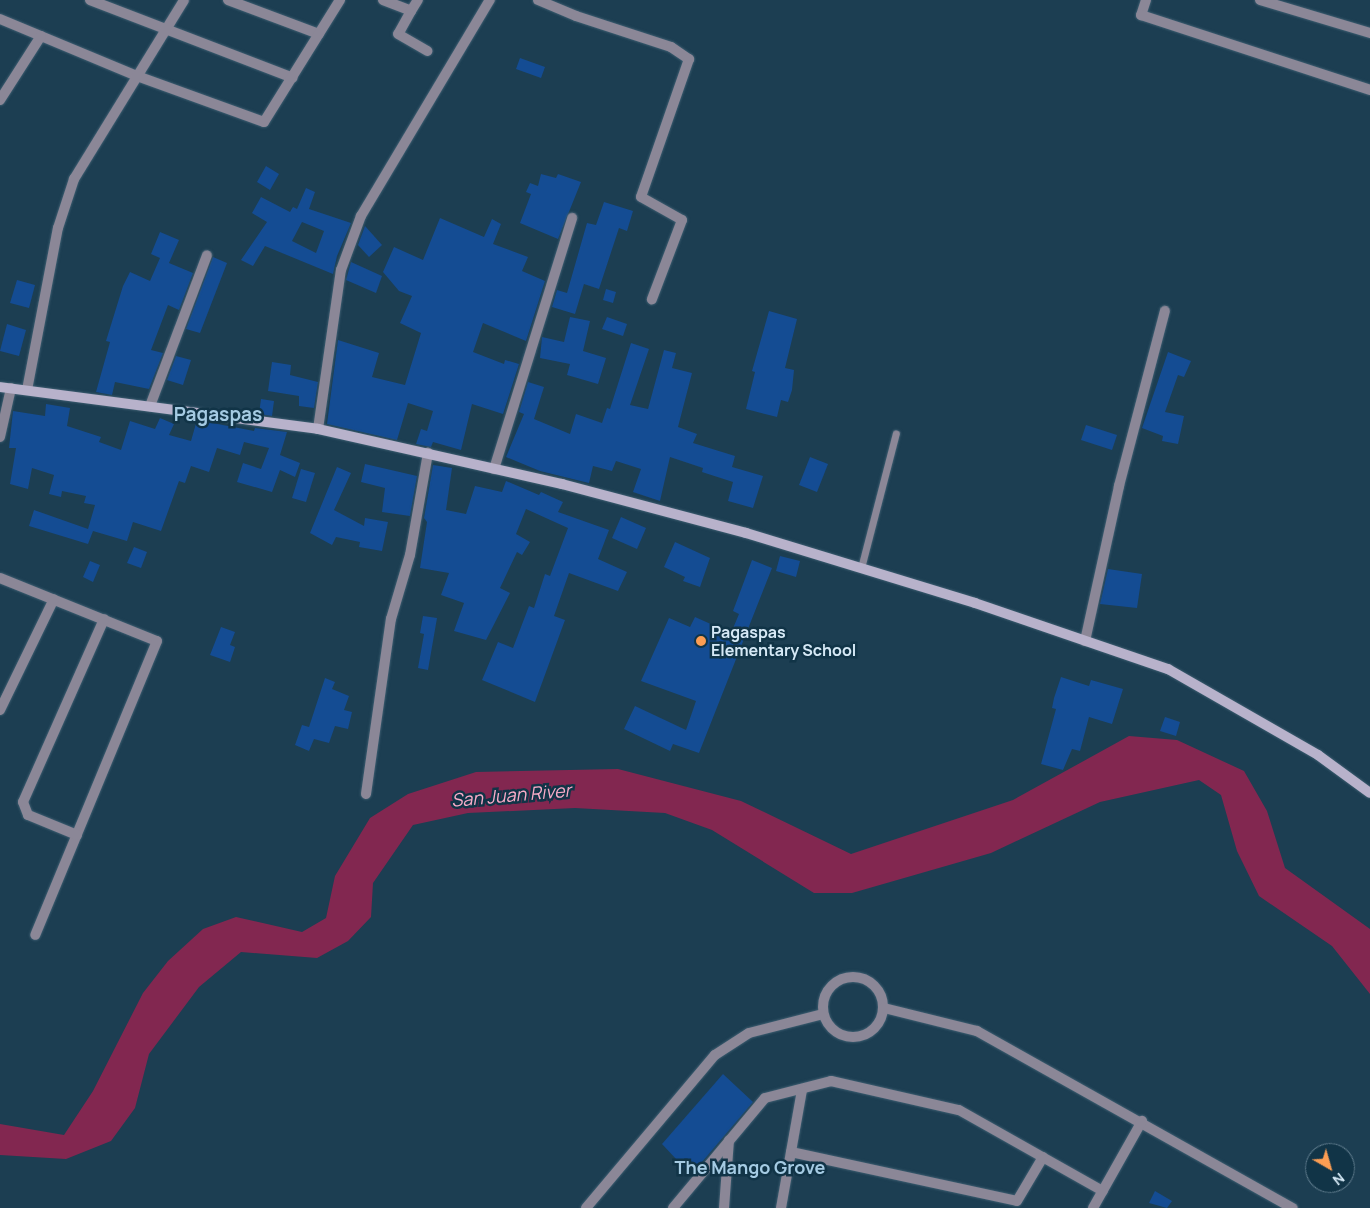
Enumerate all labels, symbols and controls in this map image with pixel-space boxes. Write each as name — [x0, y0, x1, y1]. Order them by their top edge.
district label: Pagaspas — [174, 404, 262, 426]
place label: Pagaspas Elementary School — [711, 622, 856, 660]
marker: Pagaspas Elementary School — [695, 635, 707, 647]
water label: San Juan River — [450, 779, 572, 811]
north arrow — [1305, 1143, 1355, 1193]
district label: The Mango Grove — [675, 1156, 825, 1178]
text: N — [1329, 1169, 1349, 1190]

